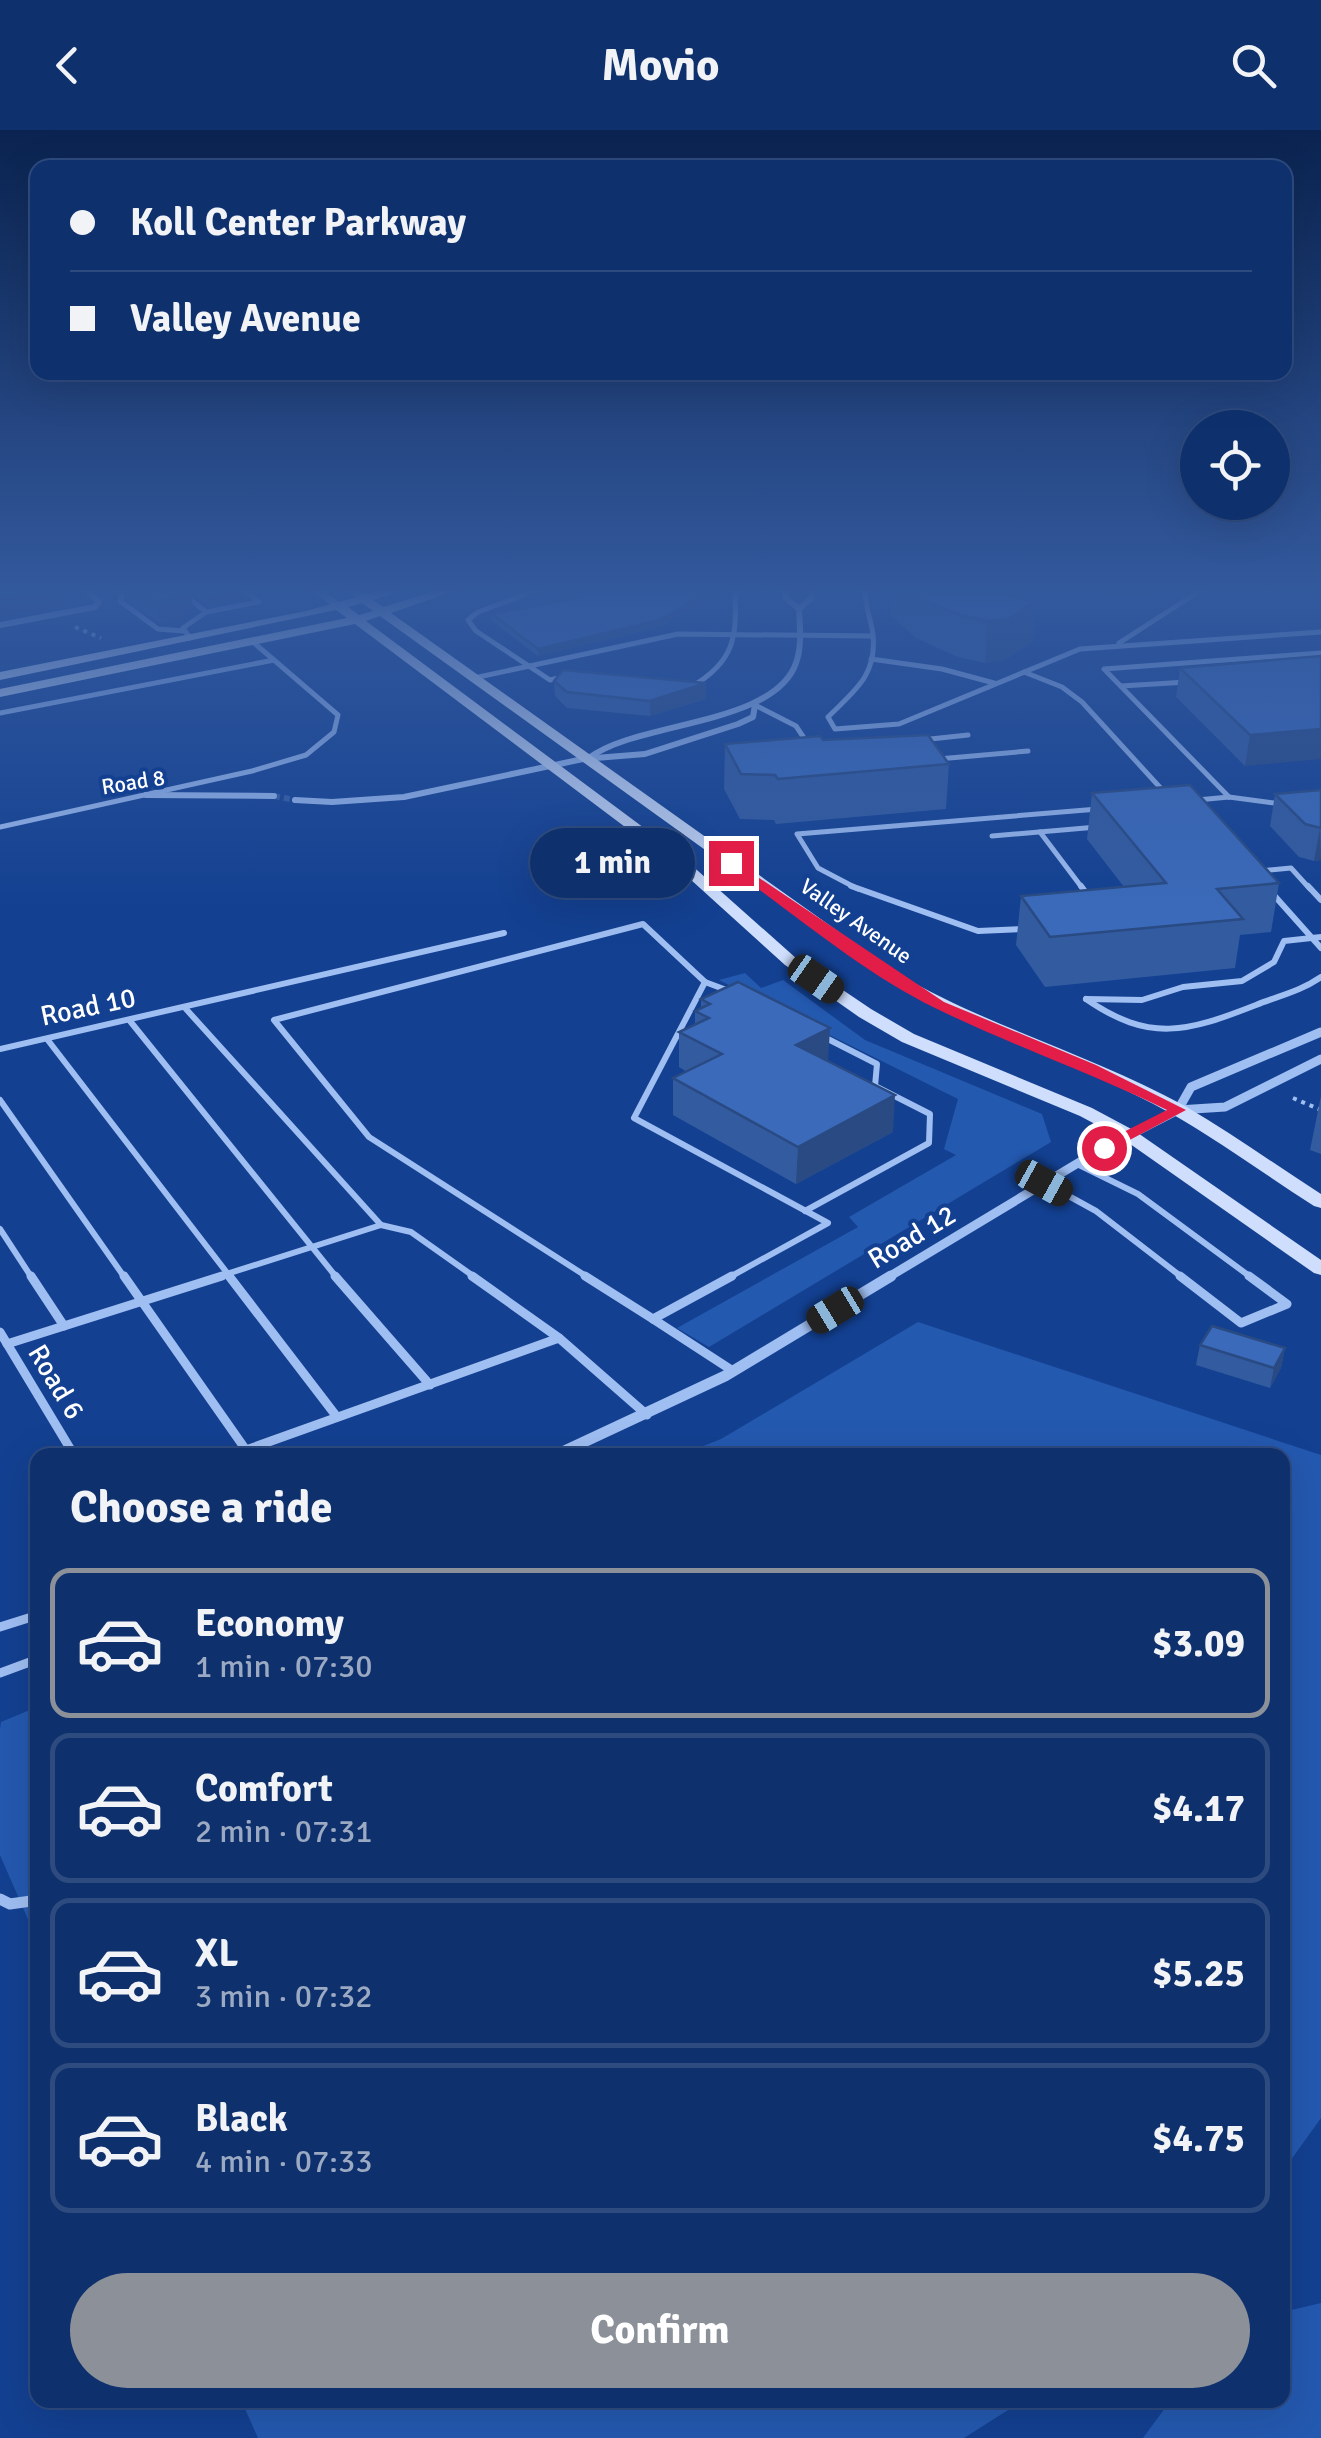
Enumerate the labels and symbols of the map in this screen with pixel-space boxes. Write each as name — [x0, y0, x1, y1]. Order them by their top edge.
street label: Road 8 — [99, 764, 167, 800]
callout: 1 min — [531, 828, 696, 898]
route end — [709, 841, 754, 886]
street label: Valley Avenue — [795, 873, 917, 969]
car — [783, 950, 849, 1008]
street label: Road 10 — [37, 980, 139, 1034]
route start — [1082, 1126, 1127, 1171]
car — [1010, 1155, 1078, 1211]
street label: Road 12 — [862, 1198, 962, 1276]
car — [802, 1282, 868, 1338]
street label: Road 6 — [21, 1338, 91, 1426]

